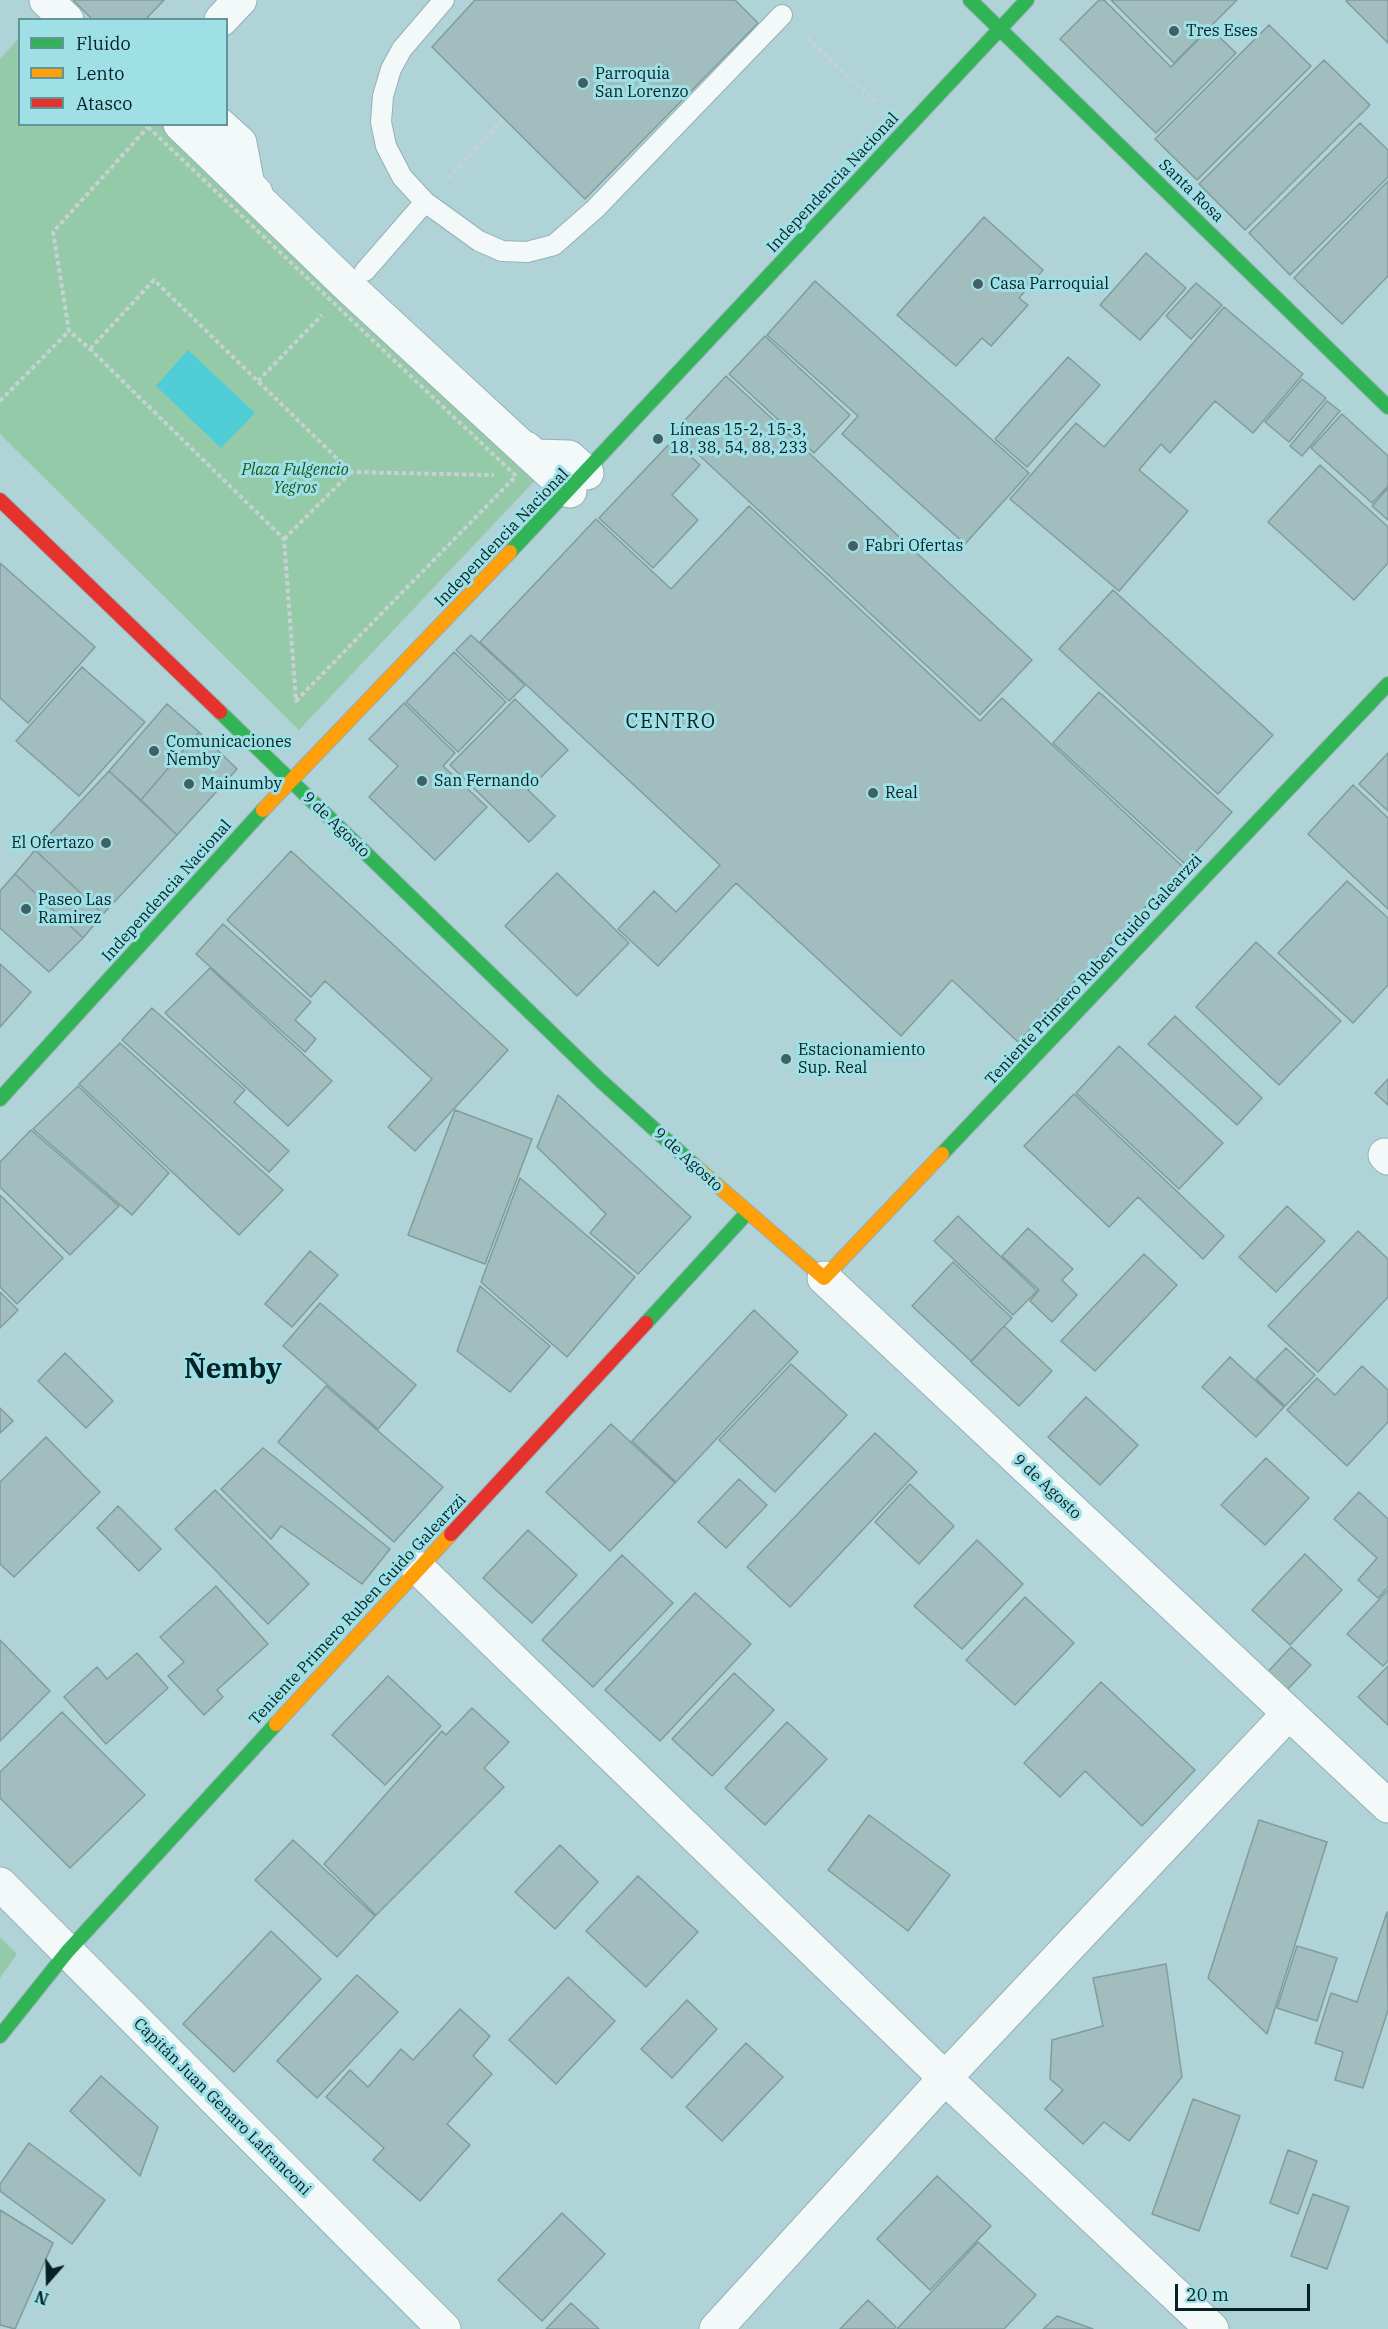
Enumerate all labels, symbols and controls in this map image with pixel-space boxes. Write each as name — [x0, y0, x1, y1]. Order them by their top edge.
legend — [18, 18, 228, 126]
place label: Tres Eses — [1186, 21, 1258, 41]
marker: Tres Eses — [1167, 24, 1181, 38]
text: Fluido — [76, 32, 131, 55]
text: Lento — [76, 62, 124, 85]
place label: Parroquia San Lorenzo — [595, 64, 688, 102]
marker: Parroquia San Lorenzo — [576, 76, 590, 90]
text: Atasco — [76, 92, 132, 115]
street label: Independencia Nacional — [763, 109, 903, 257]
street label: Santa Rosa — [1155, 155, 1227, 227]
place label: Casa Parroquial — [990, 274, 1109, 294]
marker: Casa Parroquial — [971, 277, 985, 291]
place label: Líneas 15-2, 15-3, 18, 38, 54, 88, 233 — [670, 420, 808, 458]
marker: Líneas 15-2, 15-3, 18, 38, 54, 88, 233 — [651, 432, 665, 446]
park label: Plaza Fulgencio Yegros — [241, 460, 349, 498]
street label: Independencia Nacional — [431, 465, 573, 611]
place label: Fabri Ofertas — [865, 536, 963, 556]
marker: Fabri Ofertas — [846, 539, 860, 553]
district label: CENTRO — [626, 710, 716, 734]
place label: Comunicaciones Ñemby — [166, 732, 292, 770]
marker: Comunicaciones Ñemby — [147, 744, 161, 758]
place label: San Fernando — [434, 771, 539, 791]
place label: Mainumby — [201, 774, 282, 794]
marker: San Fernando — [415, 774, 429, 788]
marker: Mainumby — [182, 777, 196, 791]
place label: Real — [885, 783, 918, 803]
marker: Real — [866, 786, 880, 800]
street label: 9 de Agosto — [298, 788, 374, 862]
street label: Independencia Nacional — [98, 816, 236, 966]
place label: El Ofertazo — [11, 833, 94, 853]
marker: El Ofertazo — [99, 836, 113, 850]
street label: Teniente Primero Ruben Guido Galearzzi — [982, 851, 1206, 1089]
place label: Paseo Las Ramirez — [38, 890, 112, 928]
marker: Paseo Las Ramirez — [19, 902, 33, 916]
place label: Estacionamiento Sup. Real — [798, 1040, 925, 1078]
marker: Estacionamiento Sup. Real — [779, 1052, 793, 1066]
street label: 9 de Agosto — [650, 1124, 726, 1196]
district label: Ñemby — [184, 1353, 282, 1387]
street label: 9 de Agosto — [1009, 1451, 1085, 1523]
street label: Teniente Primero Ruben Guido Galearzzi — [246, 1491, 470, 1729]
street label: Capitán Juan Genaro Lafranconi — [129, 2014, 315, 2200]
north arrow — [18, 2251, 78, 2311]
scale bar — [1178, 2272, 1313, 2310]
text: 20 m — [1186, 2283, 1229, 2306]
text: N — [32, 2286, 51, 2309]

